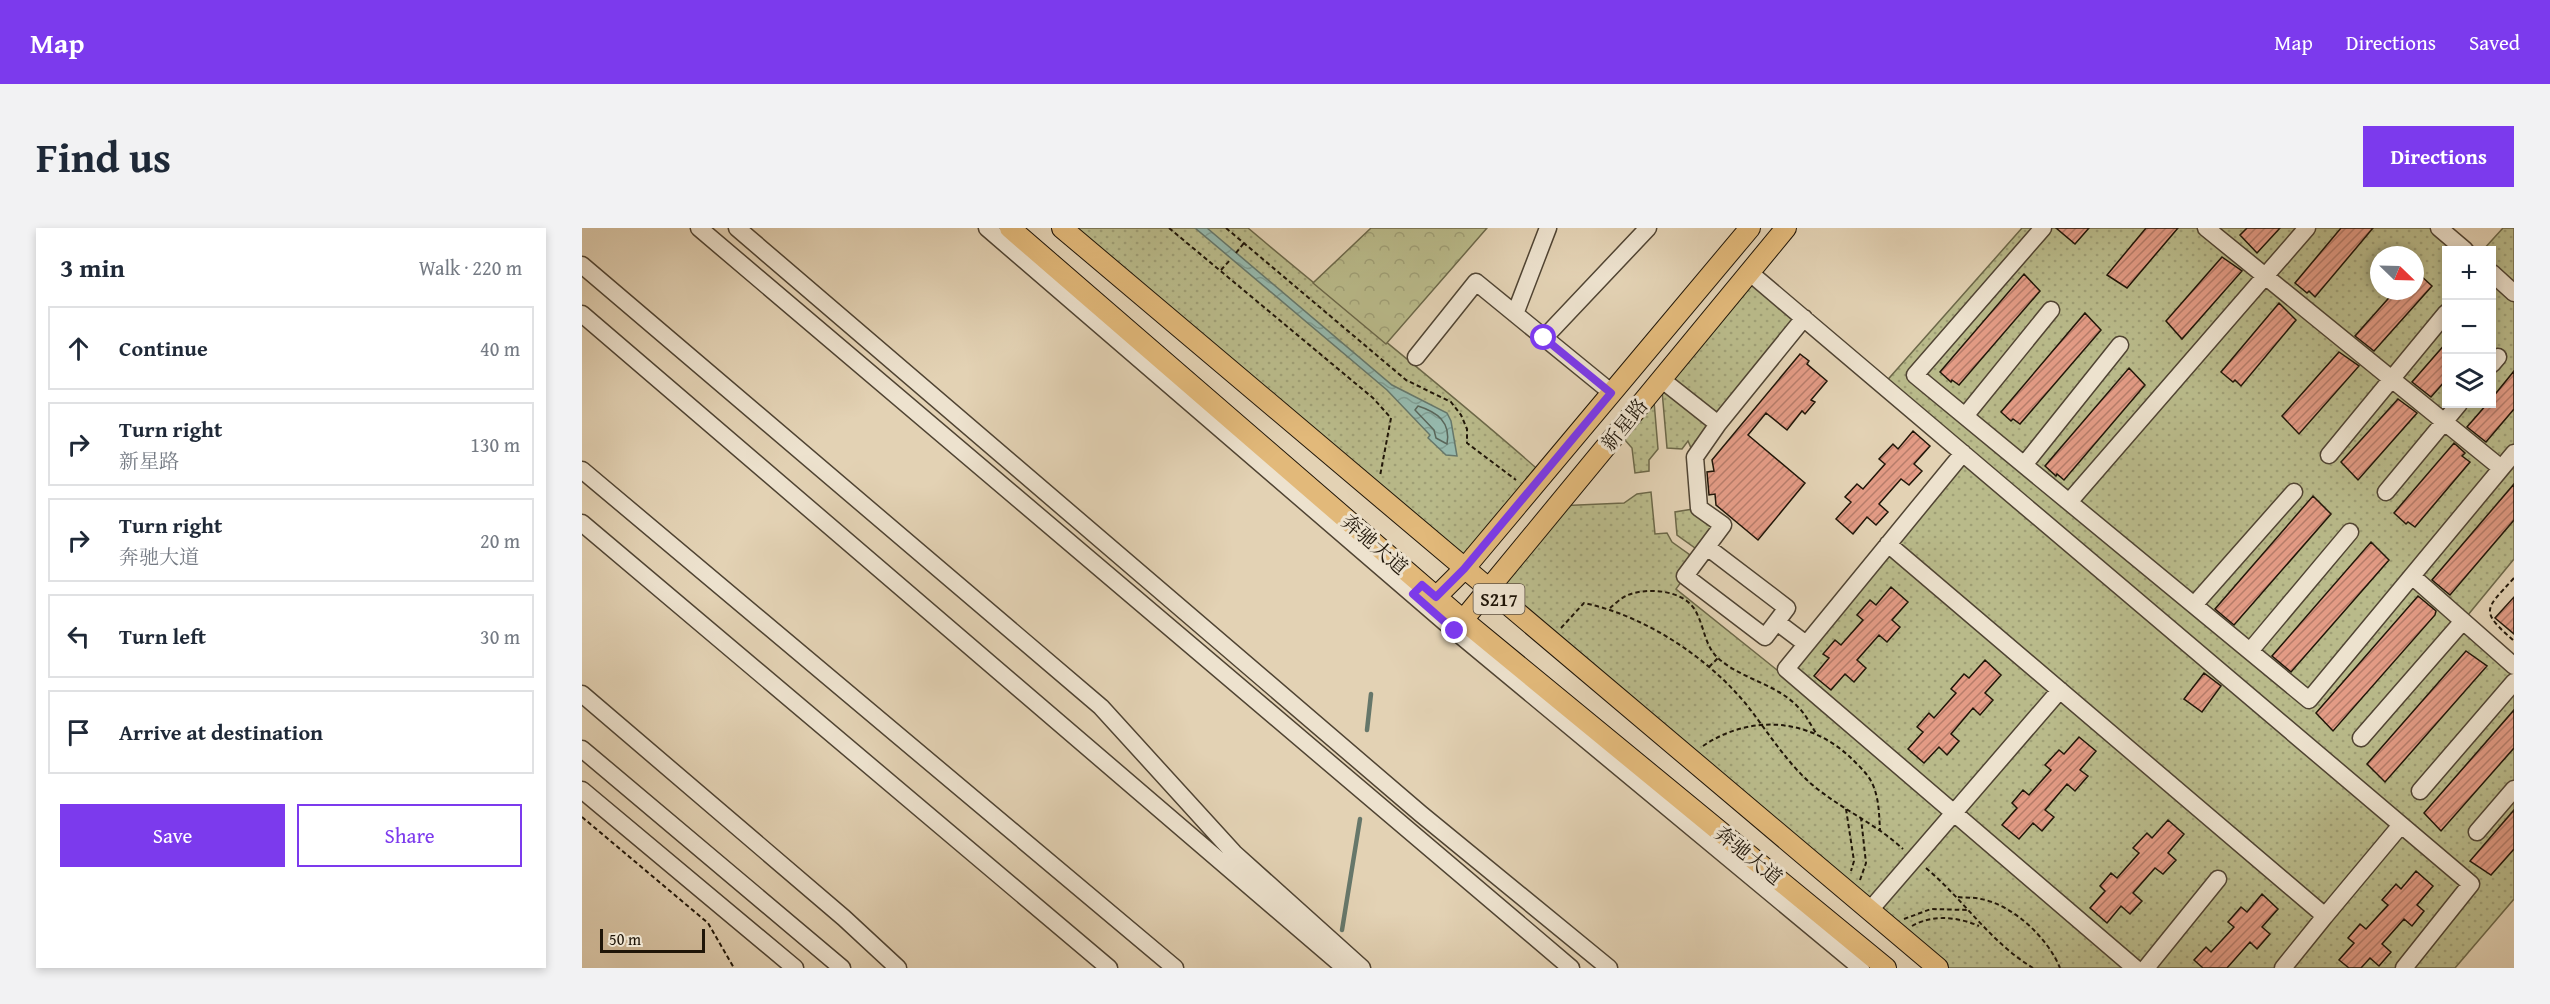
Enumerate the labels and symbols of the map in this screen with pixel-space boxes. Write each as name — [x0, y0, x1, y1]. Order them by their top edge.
north arrow — [2370, 246, 2424, 300]
route start — [1530, 324, 1556, 350]
street label: 新星路 — [1594, 392, 1654, 456]
street label: 奔驰大道 — [1335, 507, 1415, 581]
road number: S217 — [1474, 584, 1524, 614]
route end — [1441, 617, 1467, 643]
street label: 奔驰大道 — [1709, 819, 1789, 891]
scale bar — [600, 926, 705, 954]

